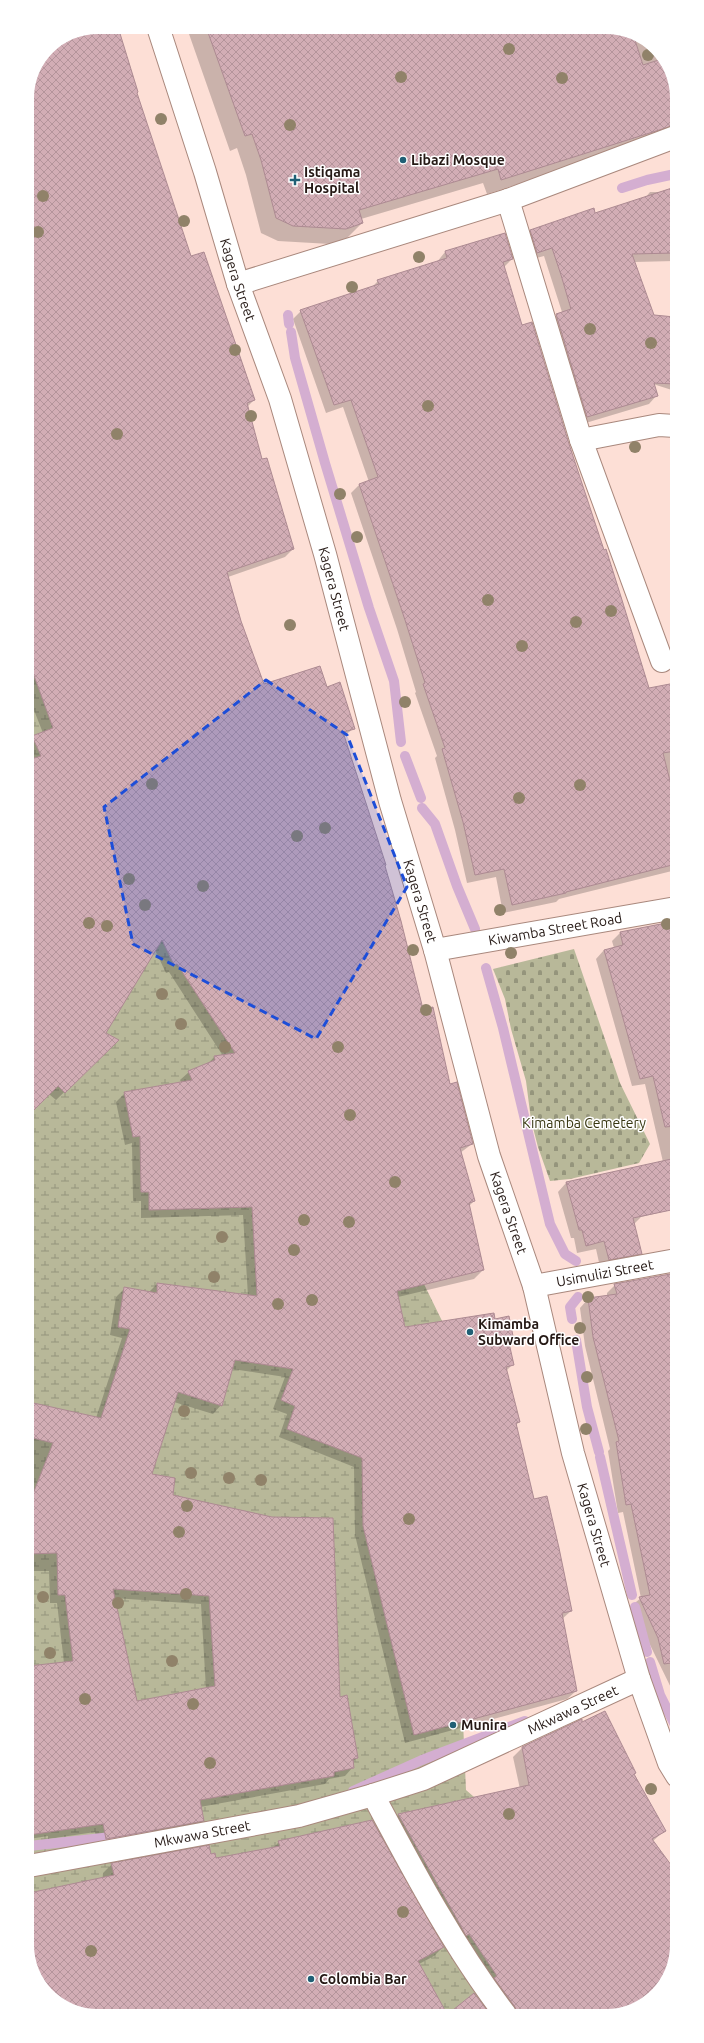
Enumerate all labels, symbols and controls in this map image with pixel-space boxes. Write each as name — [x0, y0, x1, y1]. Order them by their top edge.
place label: Libazi Mosque — [411, 152, 505, 168]
marker: Libazi Mosque — [398, 155, 408, 165]
place label: Istiqama Hospital — [304, 164, 360, 196]
marker: Istiqama Hospital — [289, 174, 301, 186]
street label: Kagera Street — [217, 236, 259, 324]
street label: Kagera Street — [315, 545, 353, 633]
street label: Kagera Street — [400, 857, 441, 945]
street label: Kiwamba Street Road — [487, 910, 623, 949]
park label: Kimamba Cemetery — [522, 1115, 646, 1131]
street label: Kagera Street — [487, 1169, 530, 1257]
street label: Usimulizi Street — [555, 1256, 655, 1290]
place label: Kimamba Subward Office — [478, 1316, 579, 1348]
marker: Kimamba Subward Office — [465, 1327, 475, 1337]
street label: Kagera Street — [574, 1481, 614, 1569]
street label: Mkwawa Street — [525, 1682, 621, 1737]
place label: Munira — [461, 1717, 507, 1733]
marker: Munira — [448, 1720, 458, 1730]
street label: Mkwawa Street — [153, 1817, 252, 1851]
place label: Colombia Bar — [319, 1971, 407, 1987]
marker: Colombia Bar — [306, 1974, 316, 1984]

